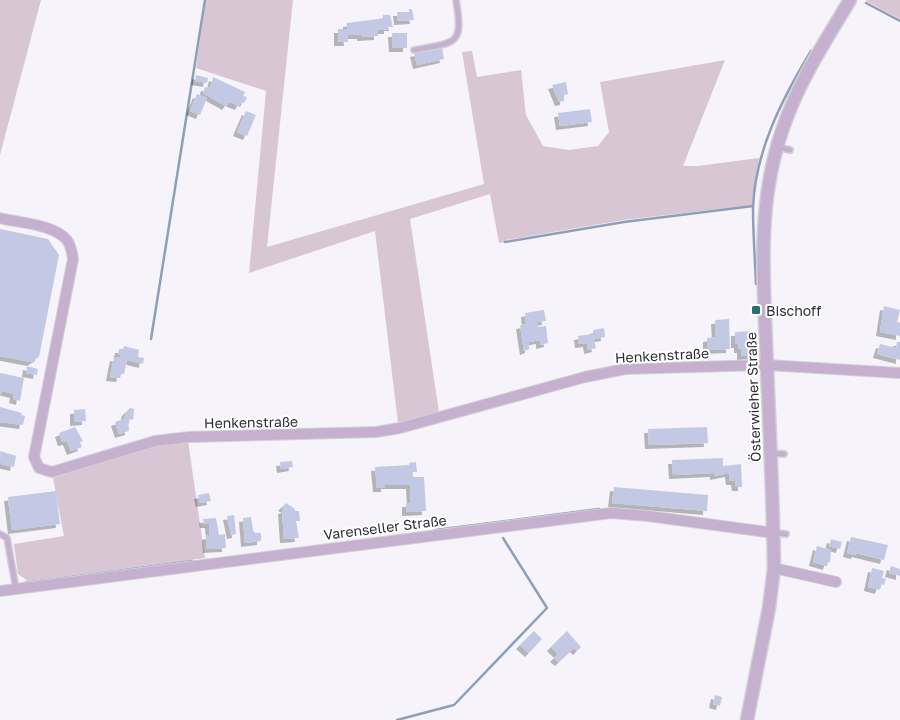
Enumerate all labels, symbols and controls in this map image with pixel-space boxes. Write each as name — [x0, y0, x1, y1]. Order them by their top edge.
place label: Bischoff — [766, 302, 821, 319]
marker: Bischoff — [750, 304, 762, 316]
street label: Österwieher Straße — [742, 332, 764, 462]
street label: Henkenstraße — [615, 344, 709, 366]
street label: Henkenstraße — [204, 413, 298, 431]
street label: Varenseller Straße — [323, 511, 447, 543]

